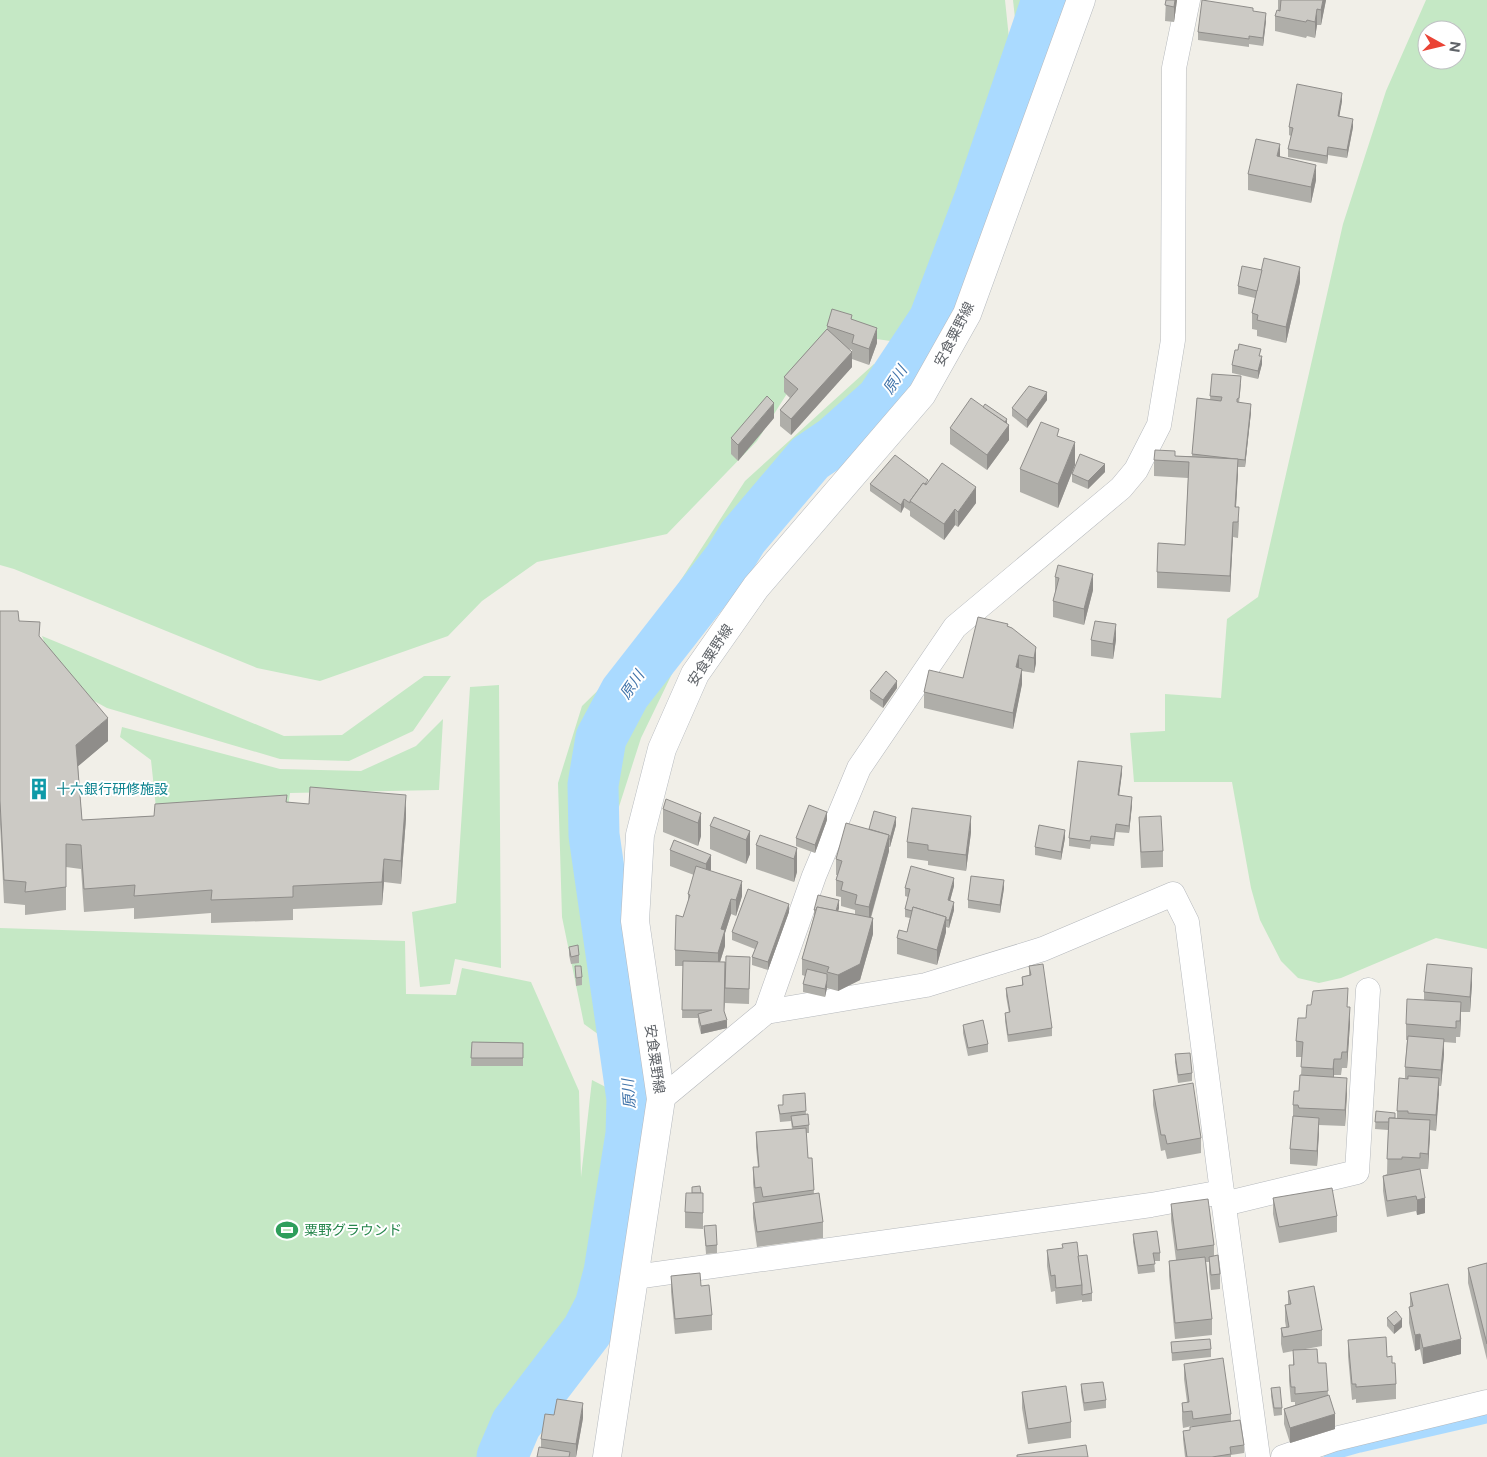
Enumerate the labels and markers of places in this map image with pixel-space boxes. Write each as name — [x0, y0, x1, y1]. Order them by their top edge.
building icon: 十六銀行研修施設 — [26, 776, 52, 802]
place label: 十六銀行研修施設 — [56, 781, 168, 797]
sports icon: 粟野グラウンド — [274, 1217, 300, 1243]
place label: 粟野グラウンド — [304, 1222, 402, 1238]

